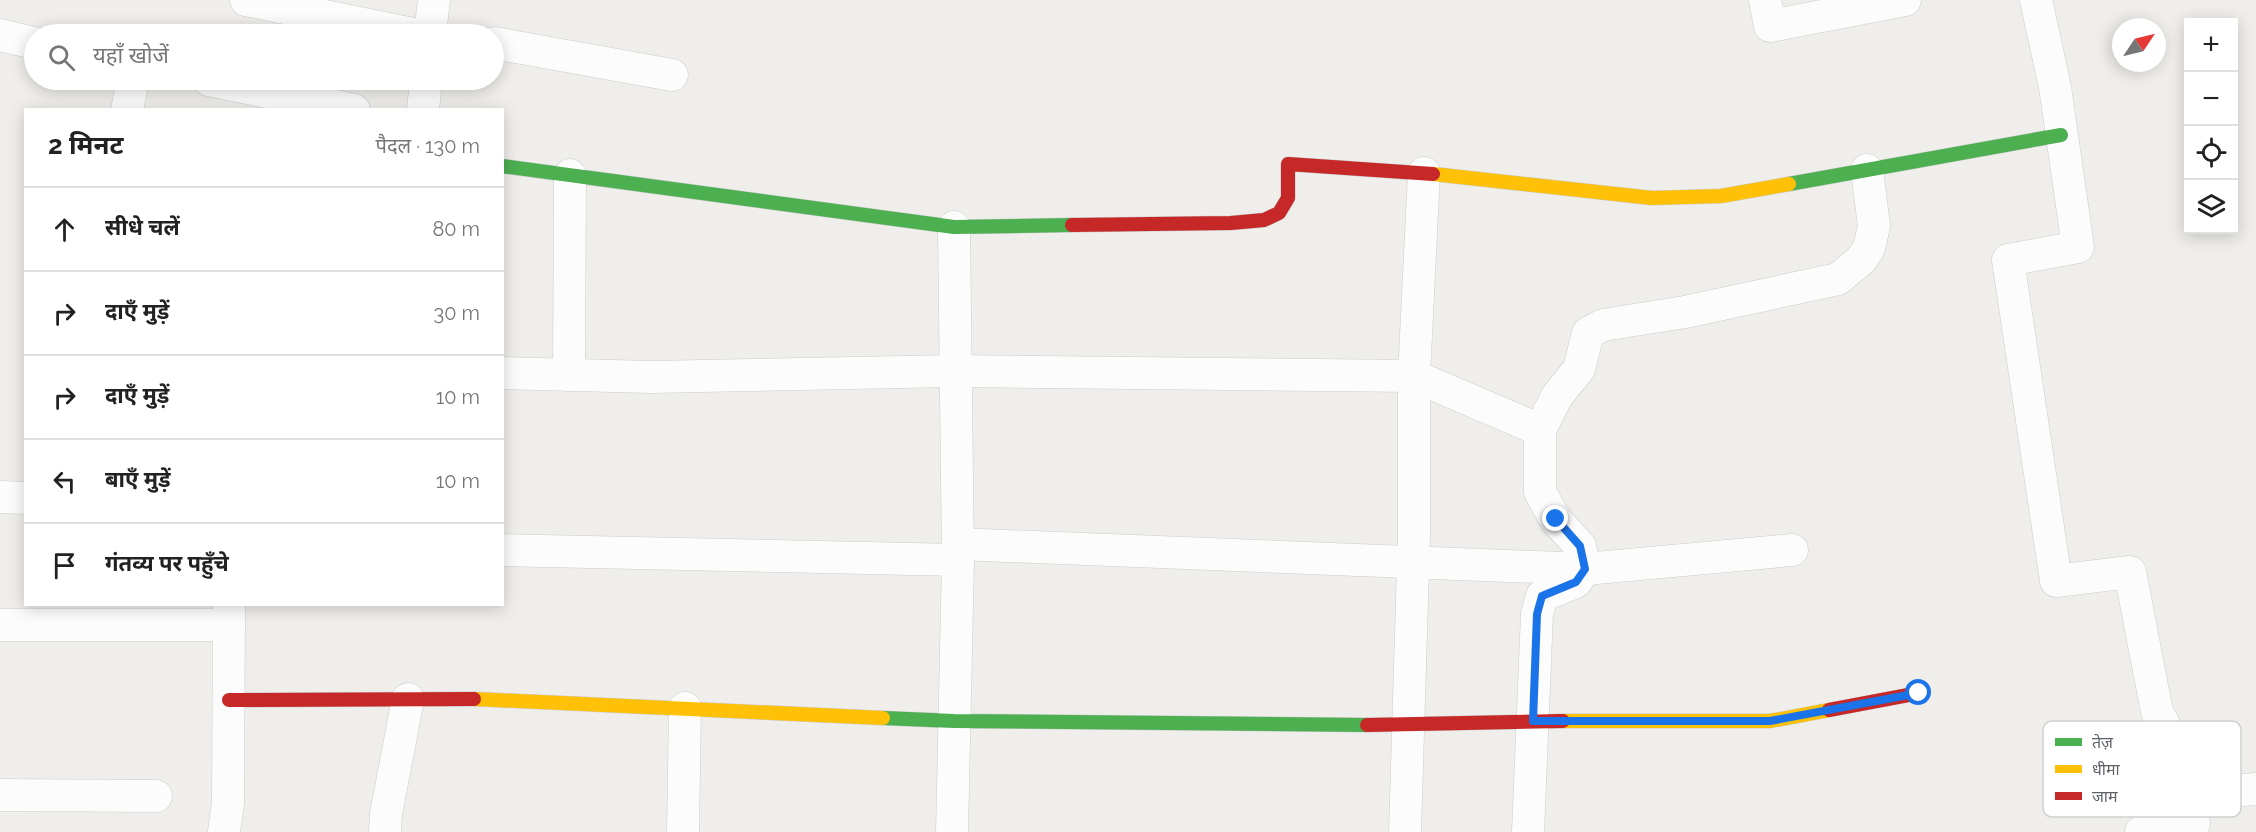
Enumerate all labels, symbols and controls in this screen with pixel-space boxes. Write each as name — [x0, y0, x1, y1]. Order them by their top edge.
north arrow — [2112, 18, 2166, 72]
map controls — [2184, 18, 2238, 234]
button: + — [2184, 18, 2238, 72]
search box — [24, 24, 504, 90]
icon: search — [45, 41, 78, 74]
text: यहाँ खोजें — [93, 42, 169, 68]
button: − — [2184, 72, 2238, 126]
button: locate — [2184, 126, 2238, 180]
text: 2 मिनट — [48, 130, 123, 160]
text: पैदल · 130 m — [376, 134, 480, 158]
button: layers — [2184, 180, 2238, 234]
icon: ahead — [48, 213, 81, 246]
text: सीधे चलें — [105, 214, 180, 240]
text: 80 m — [432, 217, 480, 241]
icon: right — [48, 297, 81, 330]
text: दाएँ मुड़ें — [105, 298, 169, 324]
text: 30 m — [434, 301, 480, 325]
icon: right — [48, 381, 81, 414]
text: दाएँ मुड़ें — [105, 382, 169, 408]
text: 10 m — [436, 385, 480, 409]
icon: left — [48, 465, 81, 498]
text: बाएँ मुड़ें — [105, 466, 171, 492]
text: 10 m — [436, 469, 480, 493]
route end — [1542, 505, 1568, 531]
icon: arrive — [48, 549, 81, 582]
text: गंतव्य पर पहुँचे — [105, 550, 229, 576]
route start — [1905, 679, 1931, 705]
legend — [2043, 721, 2241, 817]
text: तेज़ — [2092, 733, 2114, 752]
text: धीमा — [2092, 760, 2121, 779]
text: जाम — [2092, 787, 2118, 806]

